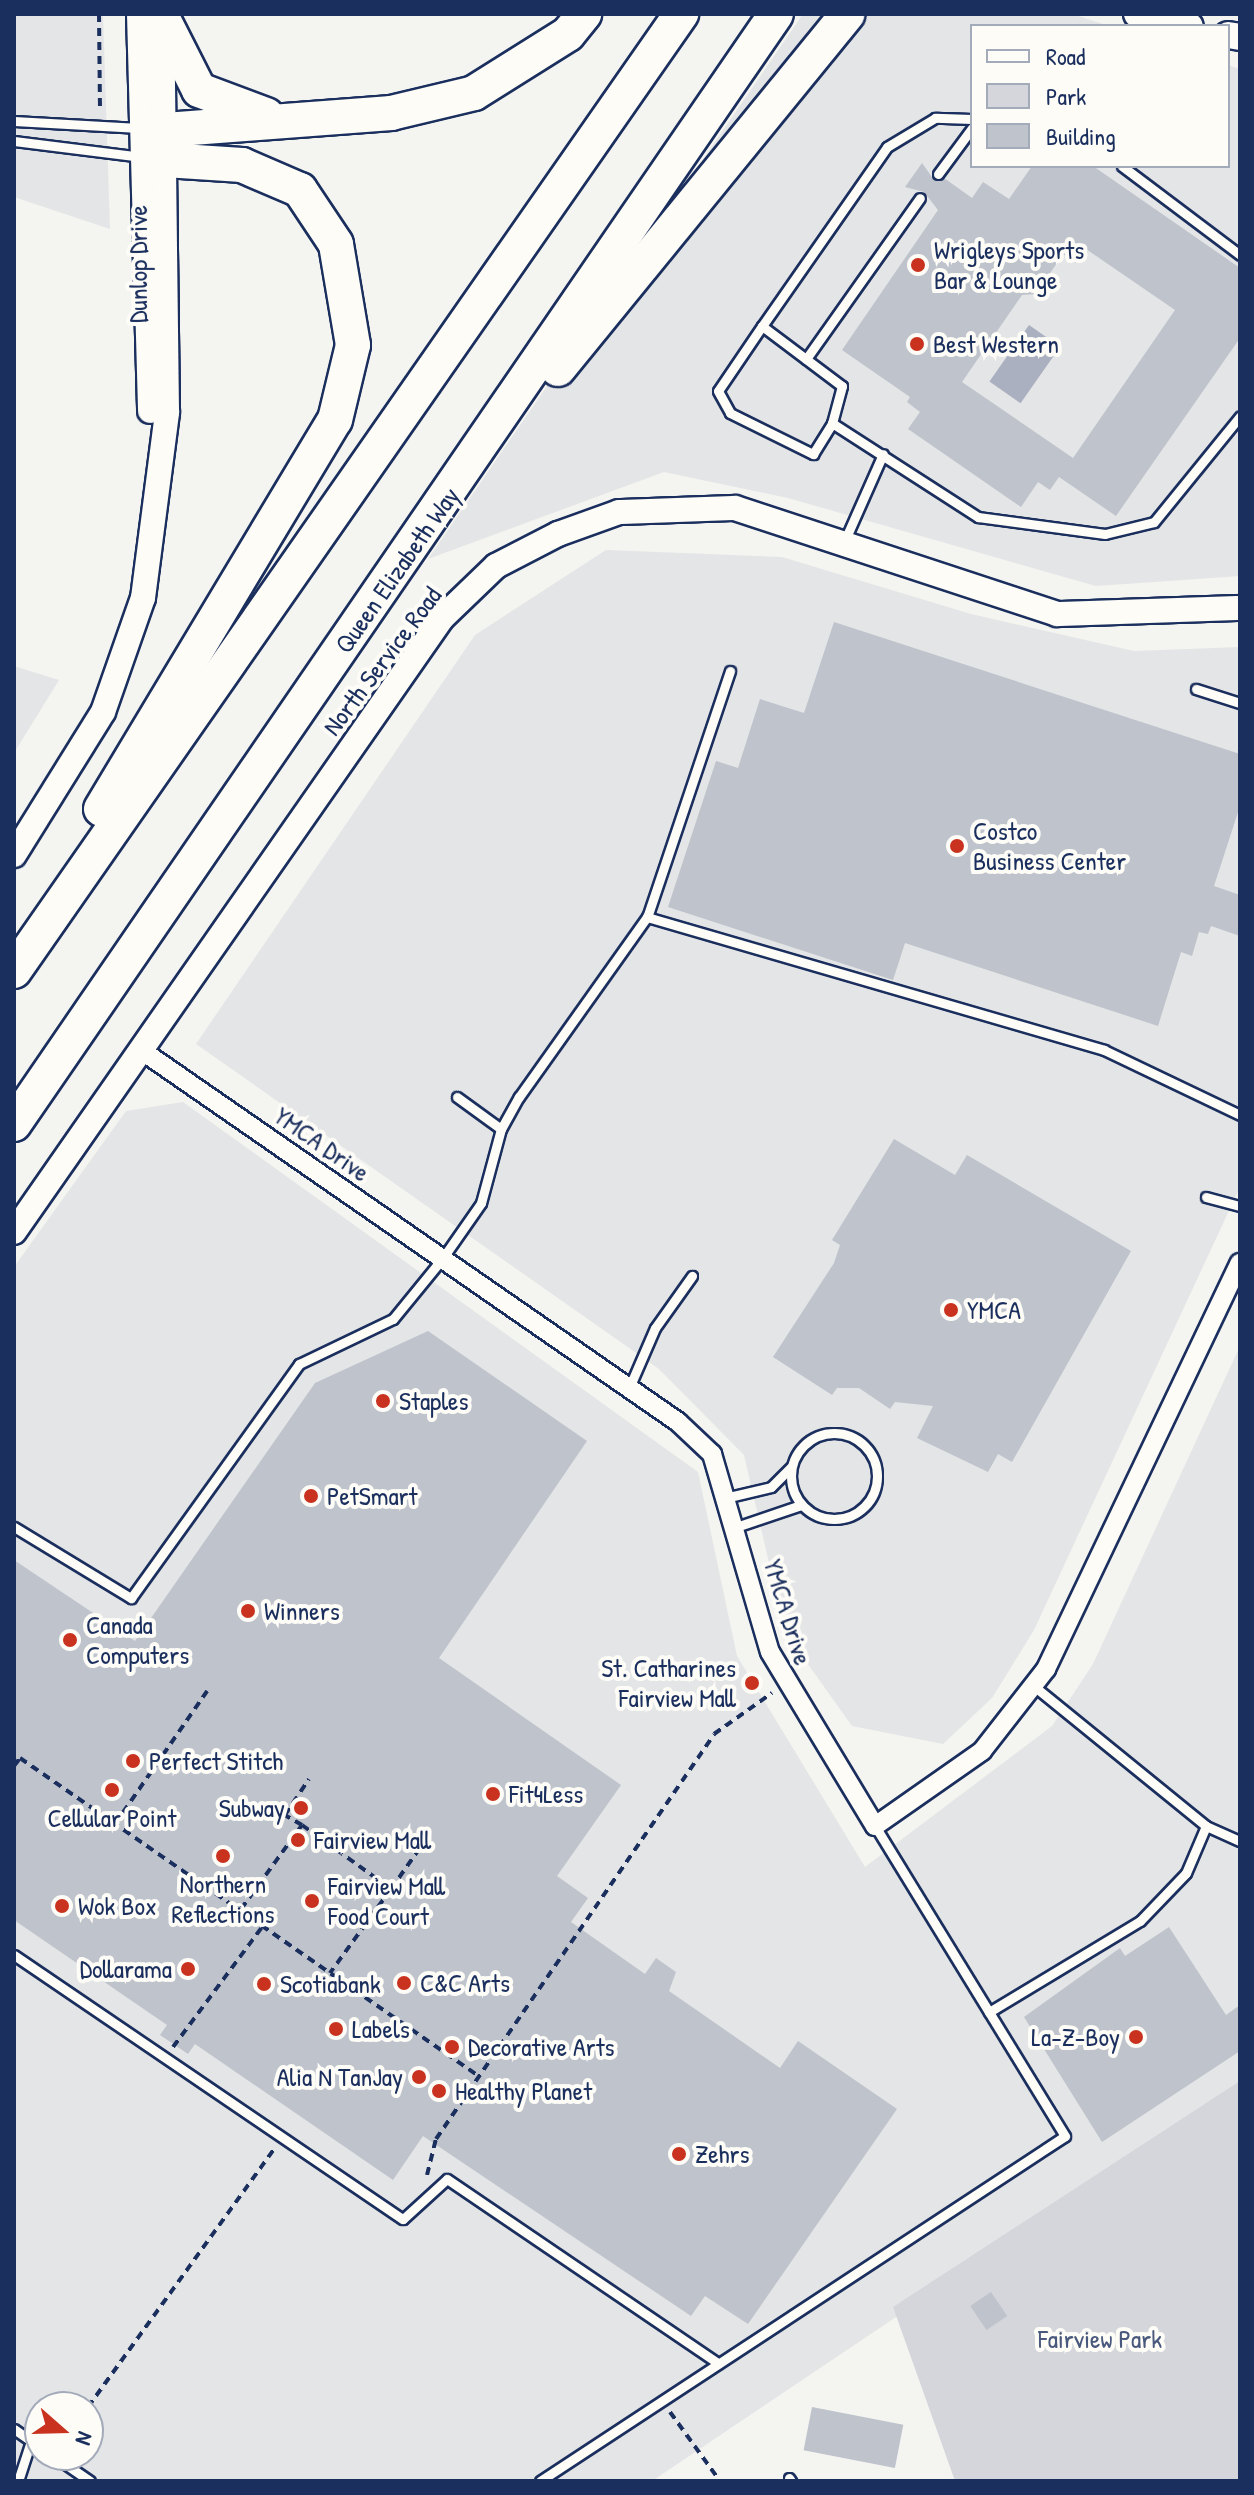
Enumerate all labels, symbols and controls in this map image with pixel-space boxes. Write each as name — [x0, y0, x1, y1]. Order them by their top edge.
legend — [970, 24, 1230, 168]
text: Road — [1046, 40, 1085, 72]
text: Park — [1046, 80, 1086, 112]
text: Building — [1046, 120, 1116, 152]
street label: Dunlop Drive — [122, 205, 154, 323]
place label: Wrigleys Sports Bar & Lounge — [934, 234, 1084, 296]
marker: Wrigleys Sports Bar & Lounge — [909, 256, 927, 274]
place label: Best Western — [933, 328, 1059, 360]
marker: Best Western — [908, 335, 926, 353]
street label: Queen Elizabeth Way — [328, 481, 466, 659]
street label: North Service Road — [316, 581, 448, 741]
place label: Costco Business Center — [973, 815, 1126, 876]
marker: Costco Business Center — [948, 837, 966, 855]
street label: YMCA Drive — [268, 1100, 376, 1188]
place label: YMCA — [967, 1294, 1021, 1326]
marker: YMCA — [942, 1301, 960, 1319]
place label: Staples — [399, 1385, 468, 1417]
marker: Staples — [374, 1392, 392, 1410]
place label: PetSmart — [327, 1480, 418, 1512]
marker: PetSmart — [302, 1487, 320, 1505]
street label: YMCA Drive — [757, 1555, 819, 1669]
place label: Winners — [264, 1595, 340, 1627]
marker: Winners — [239, 1602, 257, 1620]
place label: Canada Computers — [86, 1609, 189, 1670]
marker: Canada Computers — [61, 1631, 79, 1649]
place label: St. Catharines Fairview Mall — [601, 1652, 736, 1714]
marker: St. Catharines Fairview Mall — [743, 1674, 761, 1692]
place label: Perfect Stitch — [149, 1745, 283, 1777]
marker: Perfect Stitch — [124, 1752, 142, 1770]
place label: Fit4Less — [509, 1778, 583, 1810]
marker: Cellular Point — [103, 1781, 121, 1799]
marker: Fit4Less — [484, 1785, 502, 1803]
place label: Subway — [219, 1792, 285, 1824]
marker: Subway — [292, 1799, 310, 1817]
place label: Cellular Point — [48, 1802, 176, 1834]
place label: Fairview Mall — [314, 1824, 431, 1856]
marker: Fairview Mall — [289, 1831, 307, 1849]
marker: Northern Reflections — [214, 1847, 232, 1865]
place label: Northern Reflections — [172, 1868, 274, 1930]
place label: Fairview Mall Food Court — [328, 1870, 445, 1932]
place label: Wok Box — [78, 1890, 157, 1922]
marker: Fairview Mall Food Court — [303, 1892, 321, 1910]
marker: Wok Box — [53, 1897, 71, 1915]
place label: Dollarama — [80, 1953, 172, 1985]
marker: Dollarama — [179, 1960, 197, 1978]
place label: C&C Arts — [420, 1967, 510, 1999]
place label: Scotiabank — [280, 1968, 381, 2000]
marker: C&C Arts — [395, 1974, 413, 1992]
marker: Scotiabank — [255, 1975, 273, 1993]
place label: Labels — [352, 2013, 410, 2045]
marker: Labels — [327, 2020, 345, 2038]
place label: La-Z-Boy — [1031, 2021, 1120, 2053]
marker: La-Z-Boy — [1127, 2028, 1145, 2046]
place label: Decorative Arts — [468, 2031, 615, 2063]
marker: Decorative Arts — [443, 2038, 461, 2056]
place label: Alia N TanJay — [277, 2061, 403, 2093]
marker: Alia N TanJay — [410, 2068, 428, 2086]
place label: Healthy Planet — [455, 2075, 592, 2107]
marker: Healthy Planet — [430, 2082, 448, 2100]
place label: Zehrs — [695, 2138, 749, 2170]
marker: Zehrs — [670, 2145, 688, 2163]
park label: Fairview Park — [1038, 2323, 1162, 2355]
north arrow — [24, 2391, 104, 2471]
text: N — [69, 2428, 101, 2449]

